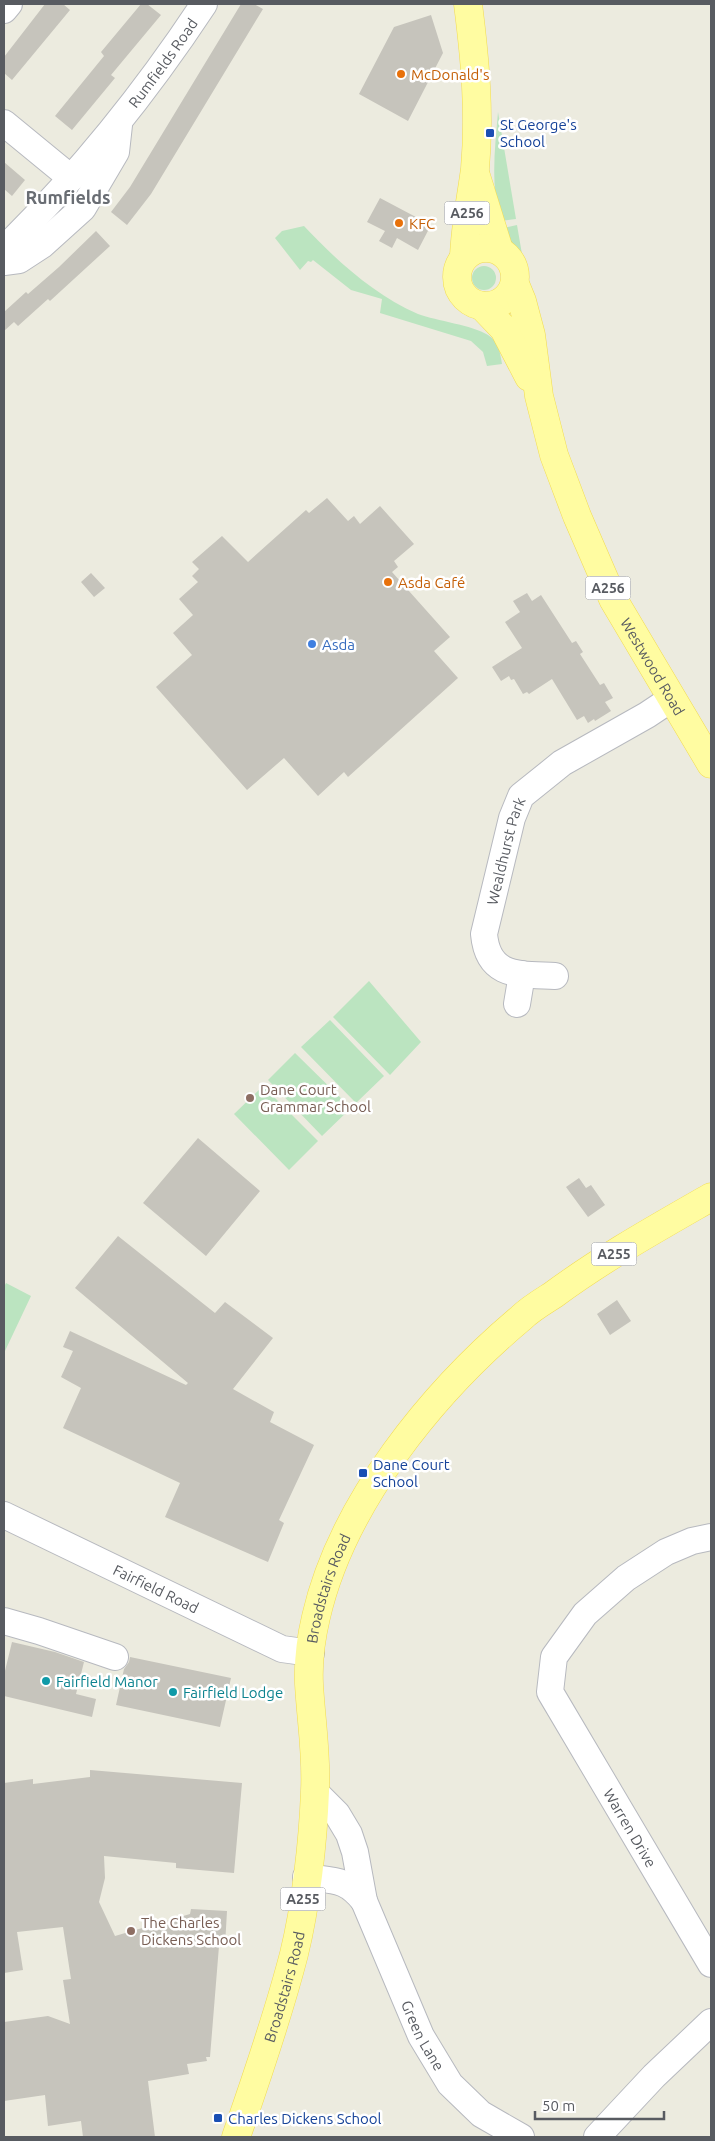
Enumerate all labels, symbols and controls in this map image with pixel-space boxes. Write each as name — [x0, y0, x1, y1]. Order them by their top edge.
street label: Rumfields Road — [125, 15, 201, 111]
place label: McDonald's — [411, 66, 489, 83]
marker: McDonald's — [395, 68, 407, 80]
place label: St George's School — [500, 116, 577, 150]
marker: St George's School — [484, 127, 496, 139]
district label: Rumfields — [25, 187, 111, 207]
road number: A256 — [444, 202, 490, 224]
place label: KFC — [409, 215, 435, 232]
marker: KFC — [393, 217, 405, 229]
place label: Asda Café — [398, 574, 465, 591]
marker: Asda Café — [382, 576, 394, 588]
road number: A256 — [586, 576, 630, 600]
street label: Westwood Road — [618, 615, 689, 718]
place label: Asda — [322, 636, 355, 653]
marker: Asda — [306, 638, 318, 650]
street label: Wealdhurst Park — [483, 794, 528, 907]
place label: Dane Court Grammar School — [260, 1081, 371, 1115]
marker: Dane Court Grammar School — [244, 1092, 256, 1104]
road number: A255 — [592, 1242, 636, 1266]
place label: Dane Court School — [373, 1456, 450, 1490]
marker: Dane Court School — [357, 1467, 369, 1479]
street label: Broadstairs Road — [303, 1531, 353, 1644]
street label: Fairfield Road — [111, 1561, 202, 1616]
place label: Fairfield Manor — [56, 1673, 158, 1690]
marker: Fairfield Manor — [40, 1675, 52, 1687]
place label: Fairfield Lodge — [183, 1684, 283, 1701]
marker: Fairfield Lodge — [167, 1686, 179, 1698]
street label: Warren Drive — [601, 1785, 660, 1870]
road number: A255 — [280, 1888, 326, 1910]
place label: The Charles Dickens School — [141, 1914, 241, 1948]
marker: The Charles Dickens School — [125, 1925, 137, 1937]
street label: Broadstairs Road — [260, 1930, 307, 2044]
street label: Green Lane — [398, 1998, 448, 2073]
scale bar — [535, 2088, 664, 2120]
text: 50 m — [542, 2097, 575, 2114]
place label: Charles Dickens School — [228, 2110, 382, 2127]
marker: Charles Dickens School — [212, 2112, 224, 2124]

